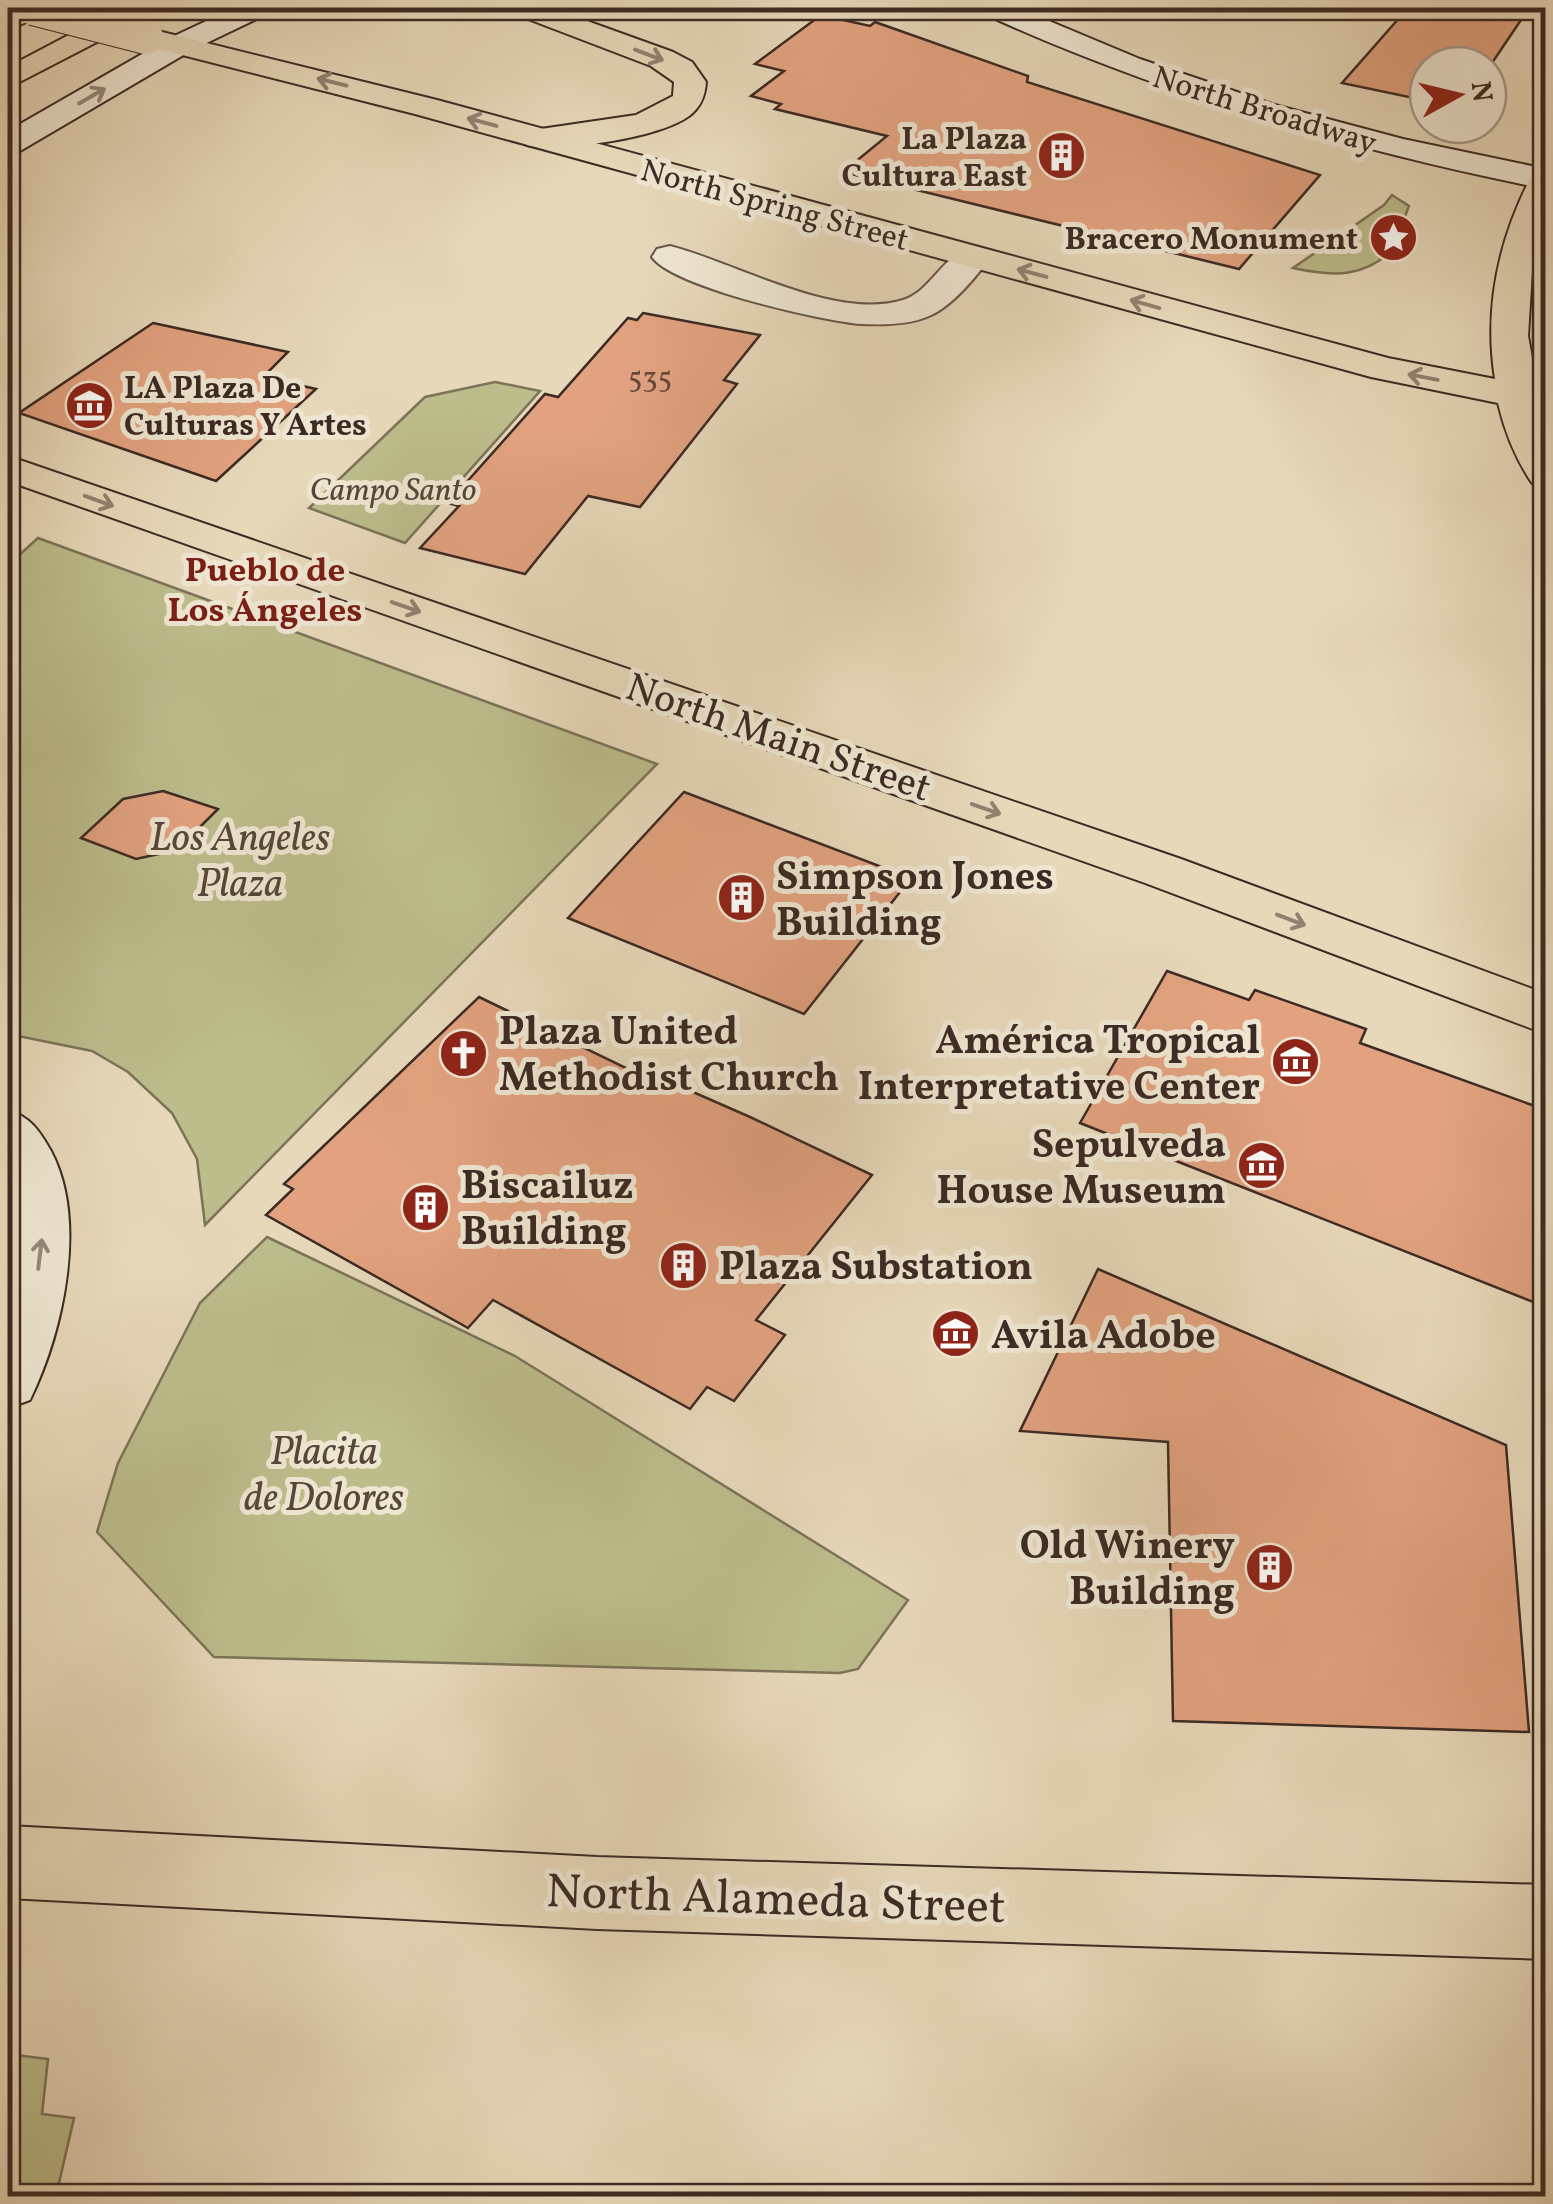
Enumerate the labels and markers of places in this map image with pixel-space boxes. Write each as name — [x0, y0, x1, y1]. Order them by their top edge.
place label: La Plaza Cultura East — [841, 119, 1027, 200]
building icon: La Plaza Cultura East — [1036, 130, 1088, 182]
place icon: Bracero Monument — [1367, 212, 1419, 264]
place label: Bracero Monument — [1064, 219, 1358, 263]
place label: LA Plaza De Culturas Y Artes — [124, 368, 367, 449]
museum icon: LA Plaza De Culturas Y Artes — [63, 379, 115, 431]
place label: Simpson Jones Building — [776, 851, 1054, 953]
building icon: Simpson Jones Building — [715, 872, 767, 924]
place label: Plaza United Methodist Church — [499, 1006, 839, 1108]
place label: América Tropical Interpretative Center — [858, 1015, 1260, 1117]
church icon: Plaza United Methodist Church — [438, 1027, 490, 1079]
museum icon: América Tropical Interpretative Center — [1269, 1036, 1321, 1088]
place label: Sepulveda House Museum — [936, 1119, 1226, 1221]
museum icon: Sepulveda House Museum — [1235, 1140, 1287, 1192]
place label: Biscailuz Building — [461, 1160, 633, 1262]
building icon: Biscailuz Building — [400, 1181, 452, 1233]
building icon: Plaza Substation — [658, 1239, 710, 1291]
place label: Plaza Substation — [719, 1241, 1033, 1297]
museum icon: Avila Adobe — [930, 1308, 982, 1360]
place label: Avila Adobe — [991, 1310, 1216, 1366]
place label: Old Winery Building — [1020, 1520, 1235, 1622]
building icon: Old Winery Building — [1244, 1541, 1296, 1593]

